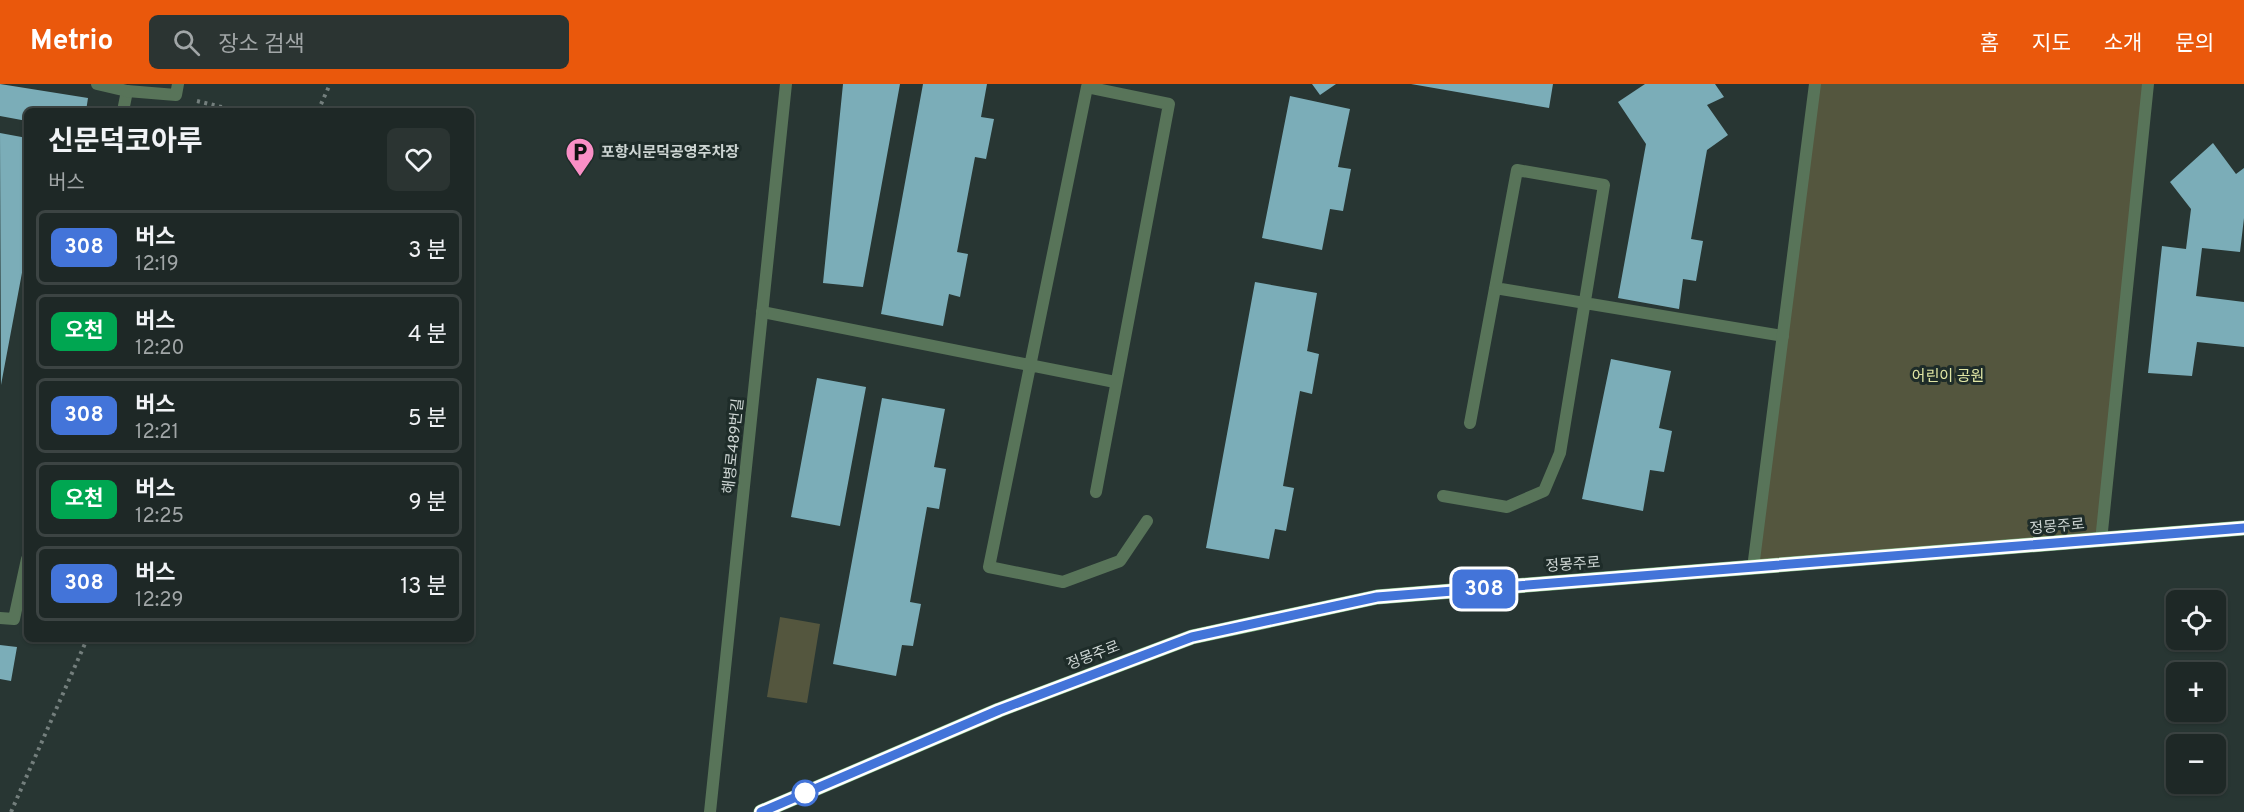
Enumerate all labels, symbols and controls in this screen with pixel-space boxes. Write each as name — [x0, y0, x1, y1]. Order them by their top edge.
search box — [149, 15, 569, 69]
text: Metrio — [30, 24, 113, 60]
icon: search — [170, 26, 203, 59]
text: 홈 — [1980, 31, 1999, 58]
text: 지도 — [2032, 31, 2071, 58]
text: 소개 — [2104, 31, 2142, 58]
text: 문의 — [2175, 31, 2214, 58]
text: 장소 검색 — [218, 32, 304, 59]
text: 신문덕코아루 — [48, 125, 203, 161]
button: heart — [387, 128, 450, 191]
parking icon: 포항시문덕공영주차장 — [564, 136, 596, 178]
place label: 포항시문덕공영주차장 — [601, 143, 739, 163]
text: 버스 — [48, 171, 85, 197]
text: 버스 — [135, 225, 175, 252]
text: 308 — [64, 234, 104, 261]
text: 3 분 — [408, 238, 447, 265]
text: 12:19 — [135, 252, 179, 278]
text: 버스 — [135, 309, 175, 336]
text: 오천 — [65, 318, 103, 345]
text: 4 분 — [408, 322, 447, 349]
text: 12:20 — [135, 336, 184, 362]
park label: 어린이 공원 — [1912, 368, 1984, 387]
text: 버스 — [135, 393, 175, 420]
street label: 해병로489번길 — [720, 397, 749, 495]
text: 308 — [64, 402, 104, 429]
text: 5 분 — [408, 406, 447, 433]
text: 12:21 — [135, 420, 179, 446]
text: 버스 — [135, 477, 175, 504]
text: 오천 — [65, 486, 103, 513]
text: 9 분 — [408, 490, 447, 517]
text: 12:25 — [135, 504, 184, 530]
street label: 정몽주로 — [2029, 516, 2085, 539]
street label: 정몽주로 — [1545, 554, 1601, 577]
text: 버스 — [135, 561, 175, 588]
text: 308 — [64, 570, 104, 597]
line badge: 308 — [1450, 570, 1518, 608]
text: 13 분 — [400, 574, 447, 601]
text: 308 — [1464, 576, 1504, 603]
text: 12:29 — [135, 588, 183, 614]
map controls — [2166, 590, 2226, 794]
button: locate — [2166, 590, 2226, 650]
street label: 정몽주로 — [1064, 638, 1123, 675]
button: + — [2166, 662, 2226, 722]
button: − — [2166, 734, 2226, 794]
unlabelled marker — [792, 780, 818, 806]

